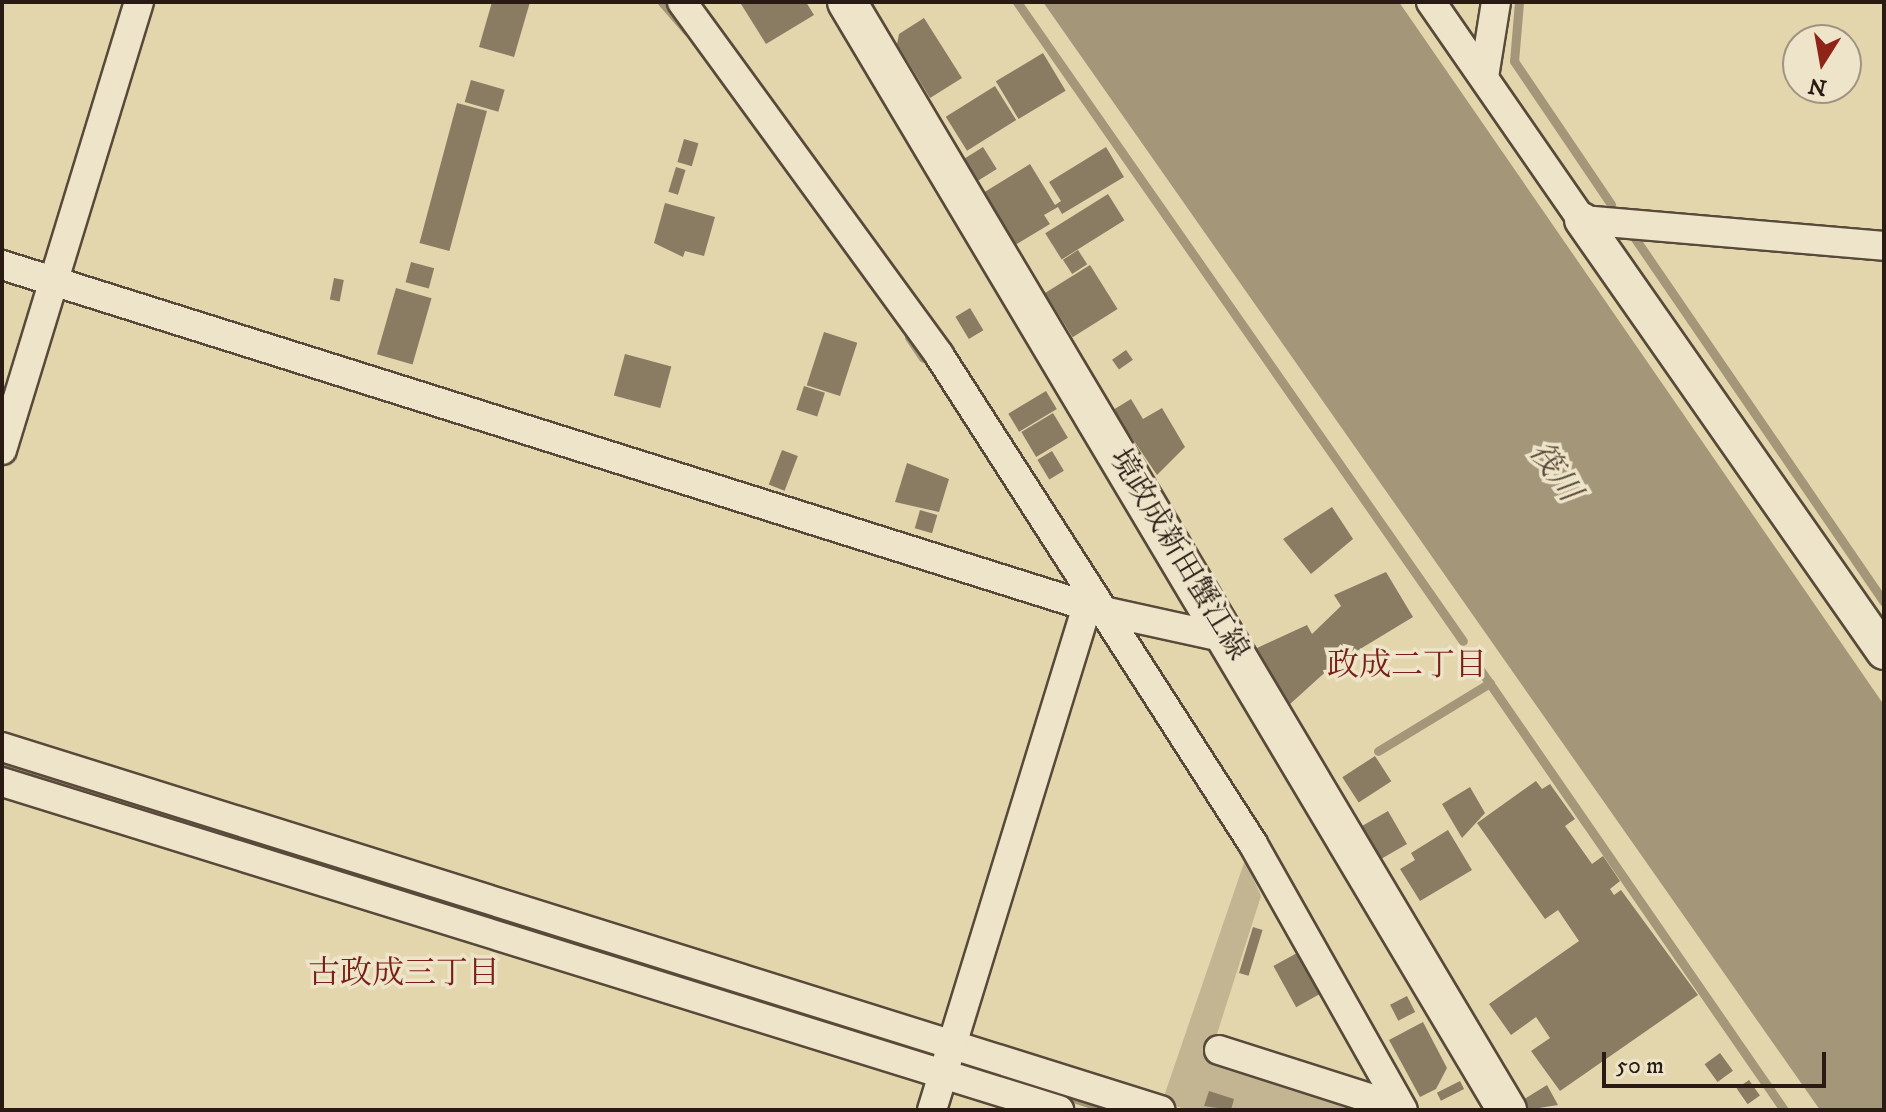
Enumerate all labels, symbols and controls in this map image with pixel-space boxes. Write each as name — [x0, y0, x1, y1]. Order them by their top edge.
north arrow — [1782, 24, 1862, 104]
text: N — [1806, 71, 1829, 101]
water label: 筏川 — [1520, 435, 1588, 509]
street label: 境政成新田蟹江線 — [1101, 443, 1255, 667]
district label: 政成二丁目 — [1327, 647, 1487, 685]
district label: 古政成三丁目 — [308, 955, 500, 993]
scale bar — [1606, 1036, 1830, 1086]
text: 50 m — [1616, 1051, 1664, 1081]

